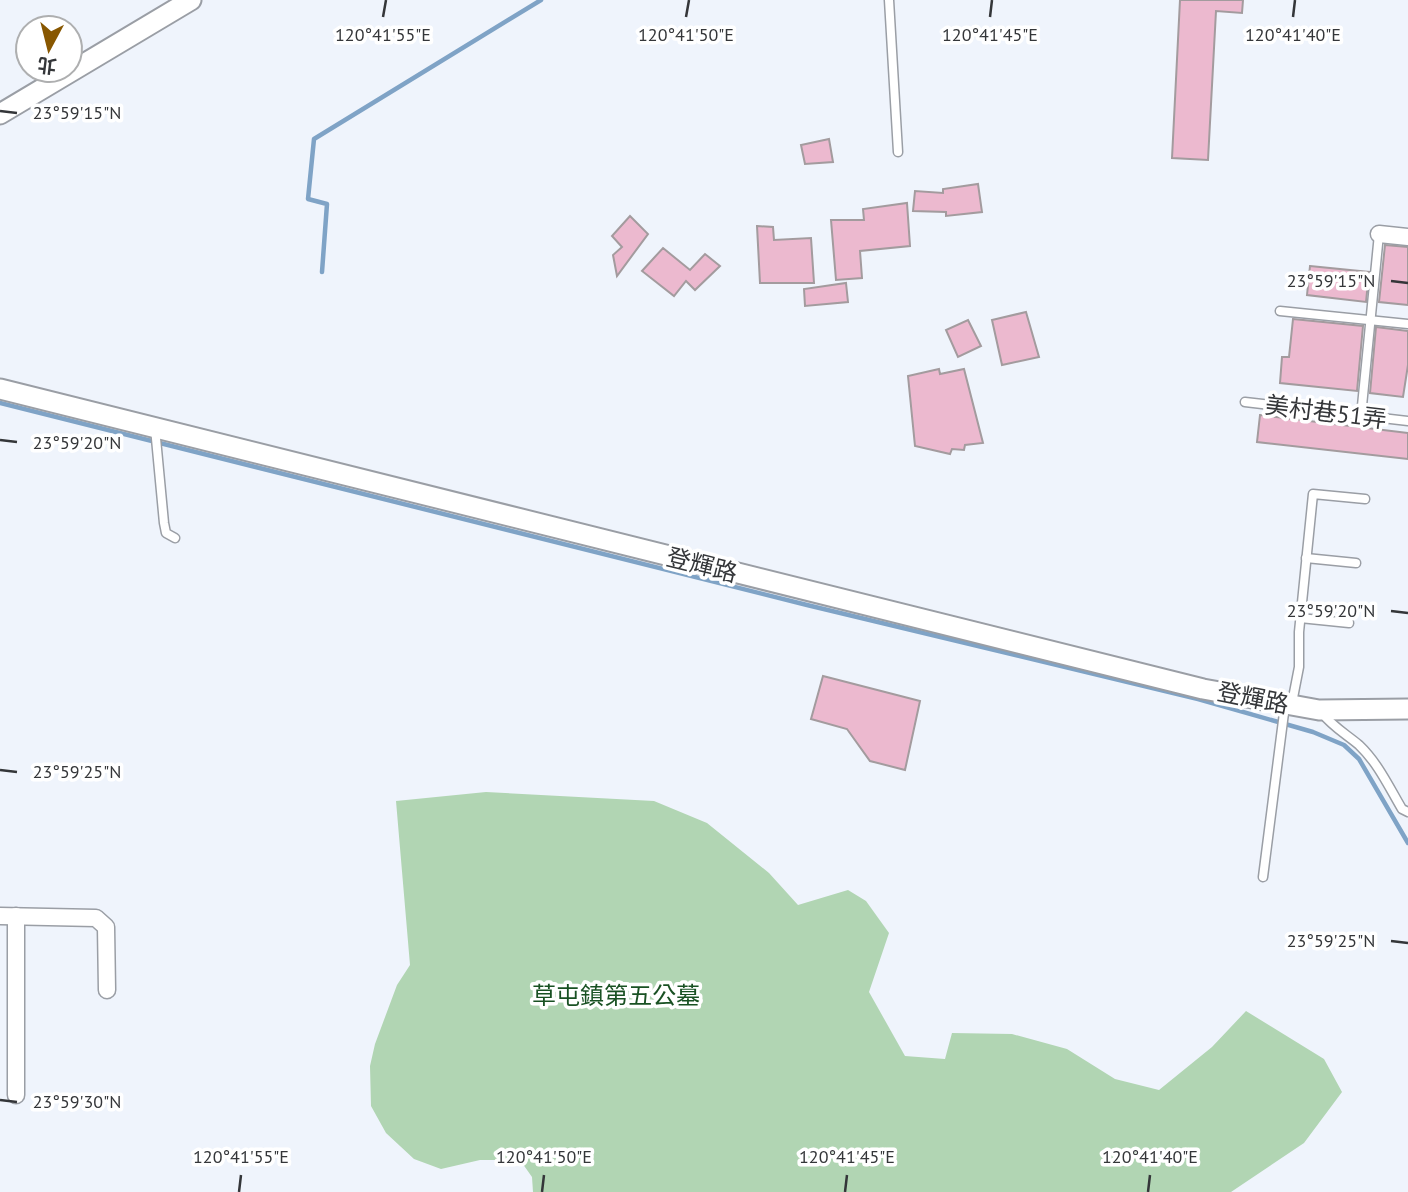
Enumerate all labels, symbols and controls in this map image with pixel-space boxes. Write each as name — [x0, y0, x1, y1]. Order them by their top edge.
north arrow — [14, 14, 84, 84]
text: 120°41'55"E — [335, 23, 431, 46]
text: 120°41'50"E — [638, 23, 734, 46]
text: 120°41'45"E — [942, 23, 1038, 46]
text: 120°41'40"E — [1245, 23, 1341, 46]
text: 北 — [36, 53, 58, 79]
text: 23°59'15"N — [33, 101, 121, 124]
text: 23°59'15"N — [1287, 269, 1375, 292]
street label: 美村巷51弄 — [1263, 389, 1389, 435]
text: 23°59'20"N — [33, 431, 121, 454]
street label: 登輝路 — [663, 541, 741, 589]
text: 23°59'20"N — [1287, 599, 1375, 622]
street label: 登輝路 — [1215, 676, 1291, 720]
text: 23°59'25"N — [33, 760, 121, 783]
text: 23°59'25"N — [1287, 929, 1375, 952]
park label: 草屯鎮第五公墓 — [532, 980, 700, 1011]
text: 23°59'30"N — [33, 1090, 121, 1113]
text: 120°41'55"E — [193, 1145, 289, 1168]
text: 120°41'50"E — [496, 1145, 592, 1168]
text: 120°41'45"E — [799, 1145, 895, 1168]
text: 120°41'40"E — [1102, 1145, 1198, 1168]

